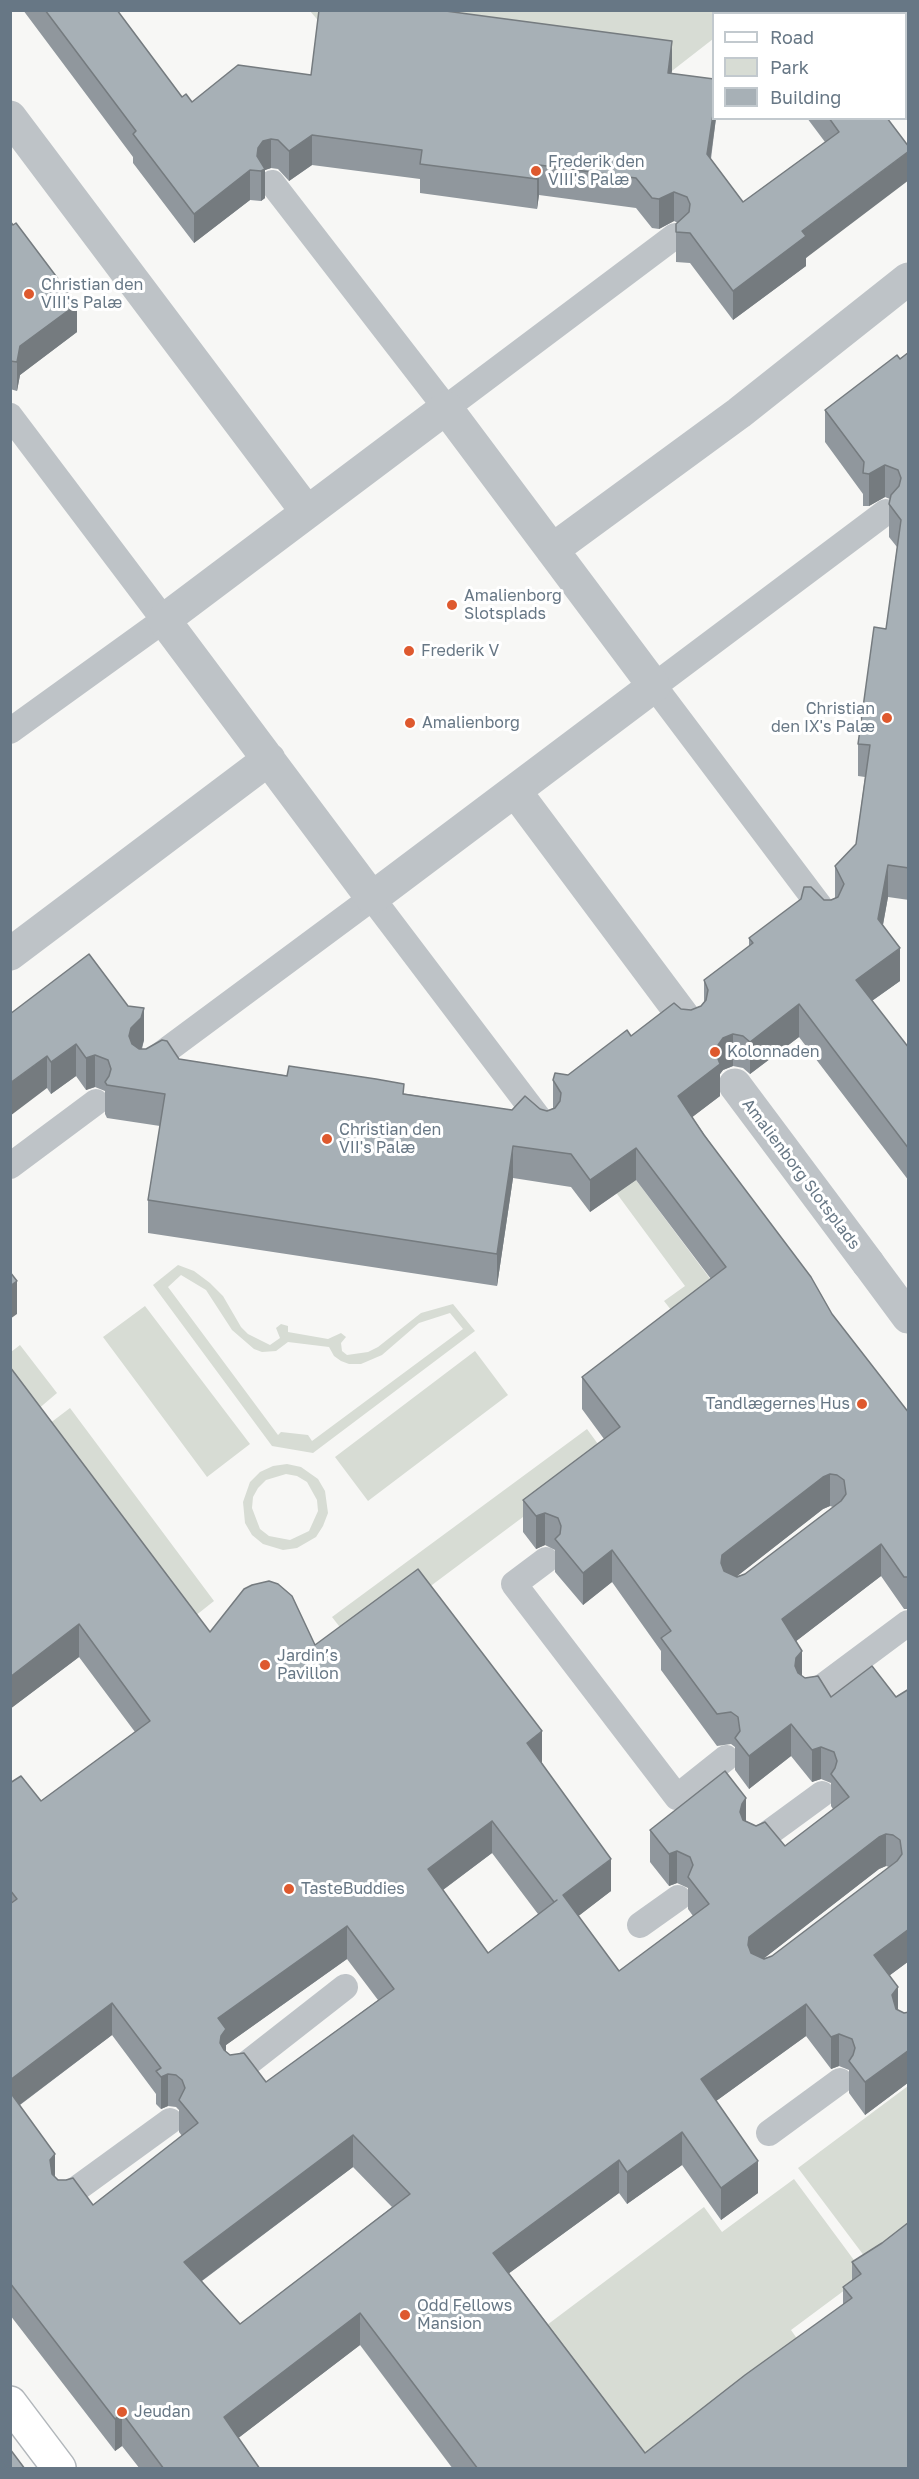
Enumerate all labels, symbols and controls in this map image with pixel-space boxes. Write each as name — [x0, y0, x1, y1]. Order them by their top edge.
legend — [712, 12, 907, 120]
text: Road — [770, 26, 814, 48]
text: Park — [770, 56, 809, 78]
text: Building — [770, 86, 841, 108]
place label: Frederik den VIII's Palæ — [548, 152, 645, 190]
marker: Frederik den VIII's Palæ — [529, 164, 543, 178]
place label: Christian den VIII's Palæ — [41, 275, 143, 313]
marker: Christian den VIII's Palæ — [22, 287, 36, 301]
place label: Amalienborg Slotsplads — [464, 586, 562, 624]
marker: Amalienborg Slotsplads — [445, 598, 459, 612]
place label: Frederik V — [421, 641, 499, 661]
marker: Frederik V — [402, 644, 416, 658]
place label: Christian den IX's Palæ — [771, 699, 875, 737]
marker: Christian den IX's Palæ — [880, 711, 894, 725]
place label: Amalienborg — [422, 713, 520, 733]
marker: Amalienborg — [403, 716, 417, 730]
place label: Kolonnaden — [727, 1042, 820, 1062]
marker: Kolonnaden — [708, 1045, 722, 1059]
street label: Amalienborg Slotsplads — [738, 1095, 864, 1253]
place label: Christian den VII's Palæ — [339, 1120, 441, 1158]
marker: Christian den VII's Palæ — [320, 1132, 334, 1146]
place label: Tandlægernes Hus — [705, 1394, 850, 1414]
marker: Tandlægernes Hus — [855, 1397, 869, 1411]
place label: Jardin’s Pavillon — [277, 1646, 339, 1684]
marker: Jardin’s Pavillon — [258, 1658, 272, 1672]
place label: TasteBuddies — [301, 1879, 405, 1899]
marker: TasteBuddies — [282, 1882, 296, 1896]
place label: Odd Fellows Mansion — [417, 2296, 512, 2334]
marker: Odd Fellows Mansion — [398, 2308, 412, 2322]
place label: Jeudan — [134, 2402, 191, 2422]
marker: Jeudan — [115, 2405, 129, 2419]

